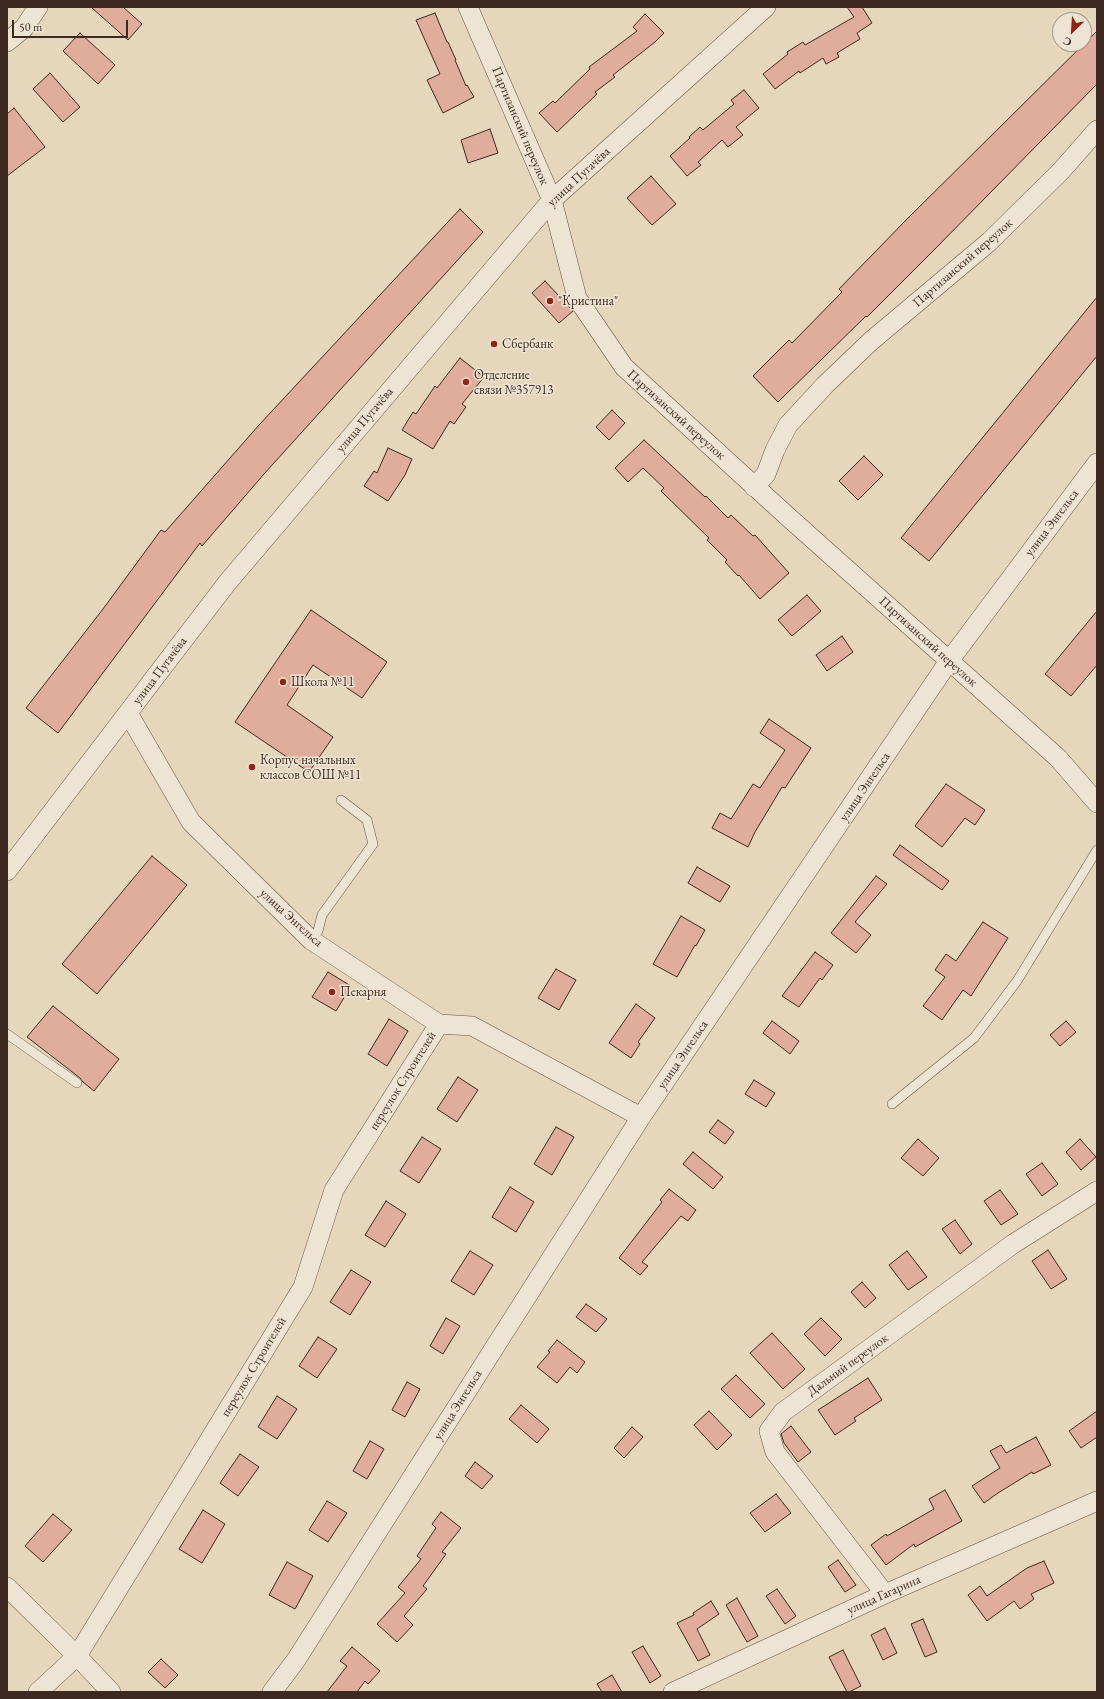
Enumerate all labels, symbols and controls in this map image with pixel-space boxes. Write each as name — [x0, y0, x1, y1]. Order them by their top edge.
scale bar — [14, 12, 130, 38]
north arrow — [1052, 12, 1092, 52]
text: 50 m — [19, 19, 42, 35]
text: С — [1061, 34, 1074, 50]
street label: Партизанский переулок — [488, 64, 552, 188]
street label: улица Пугачёва — [544, 144, 614, 210]
street label: Партизанский переулок — [910, 215, 1016, 311]
place label: "Кристина" — [558, 293, 618, 309]
marker: "Кристина" — [545, 296, 555, 306]
place label: Сбербанк — [502, 336, 553, 352]
marker: Сбербанк — [489, 339, 499, 349]
place label: Отделение связи №357913 — [474, 367, 553, 398]
street label: Партизанский переулок — [624, 367, 728, 463]
marker: Отделение связи №357913 — [461, 377, 471, 387]
street label: улица Пугачёва — [333, 384, 397, 456]
street label: улица Энгельса — [1022, 486, 1082, 560]
street label: Партизанский переулок — [876, 594, 980, 690]
street label: улица Пугачёва — [130, 634, 190, 708]
place label: Школа №11 — [291, 674, 354, 690]
marker: Школа №11 — [278, 677, 288, 687]
street label: улица Энгельса — [836, 750, 894, 824]
place label: Корпус начальных классов СОШ №11 — [260, 752, 361, 783]
marker: Корпус начальных классов СОШ №11 — [247, 762, 257, 772]
street label: улица Энгельса — [256, 886, 326, 950]
place label: Пекарня — [340, 984, 386, 1000]
marker: Пекарня — [327, 987, 337, 997]
street label: улица Энгельса — [654, 1018, 712, 1092]
street label: переулок Строителей — [366, 1029, 440, 1133]
street label: переулок Строителей — [218, 1314, 290, 1420]
street label: Дальний переулок — [804, 1330, 892, 1400]
street label: улица Энгельса — [430, 1367, 486, 1443]
street label: улица Гагарина — [845, 1572, 923, 1618]

